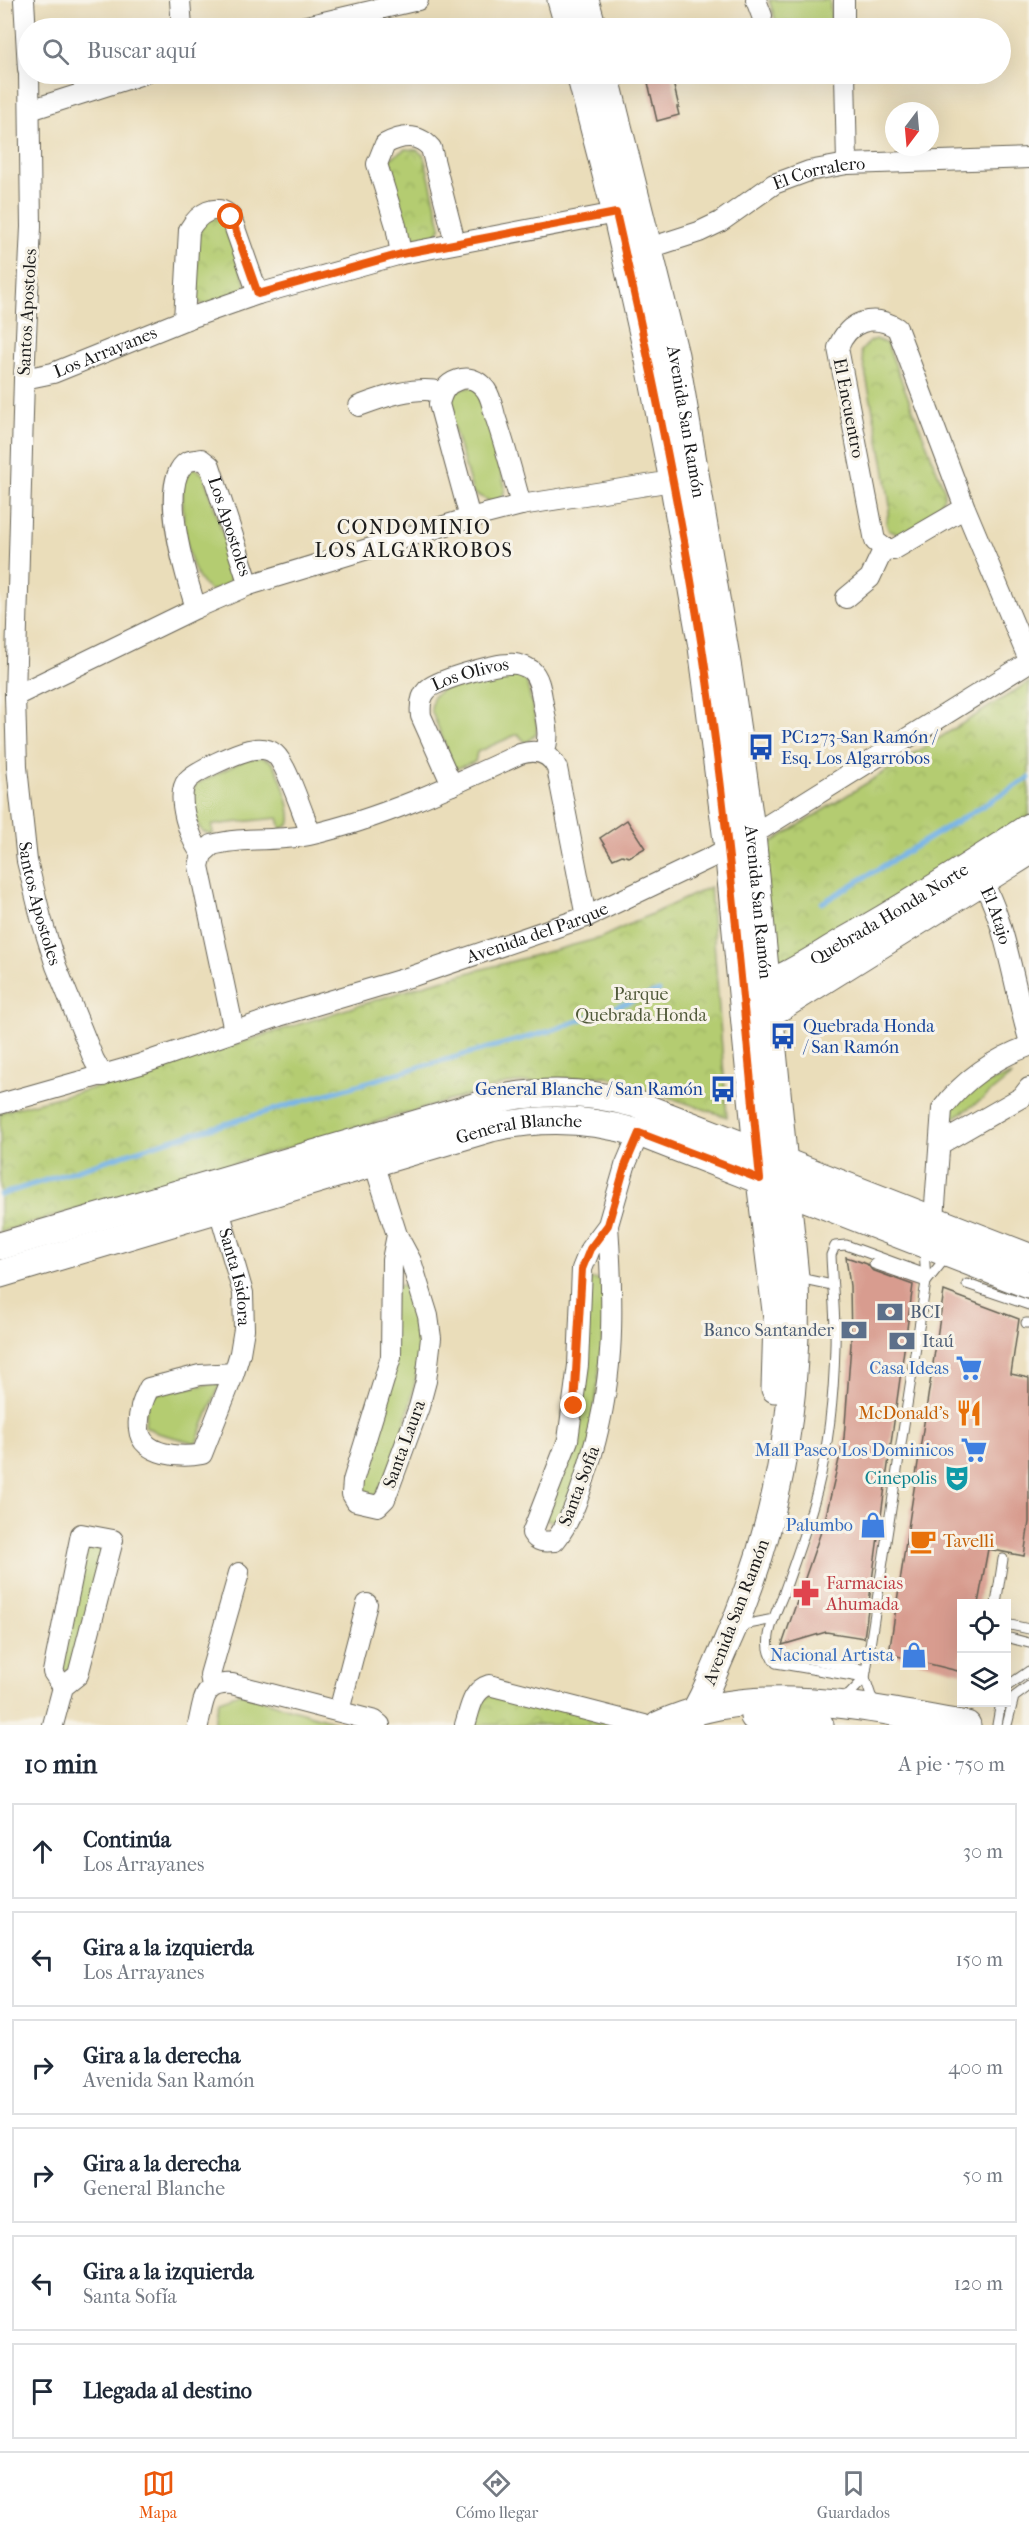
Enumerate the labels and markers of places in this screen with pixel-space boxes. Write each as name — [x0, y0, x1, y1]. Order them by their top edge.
place label: PC1273-San Ramón / Esq. Los Algarrobos — [781, 727, 938, 769]
bus stop icon: PC1273-San Ramón / Esq. Los Algarrobos — [746, 732, 776, 762]
place label: Quebrada Honda / San Ramón — [802, 1016, 935, 1058]
bus stop icon: Quebrada Honda / San Ramón — [768, 1021, 798, 1051]
bus stop icon: General Blanche / San Ramón — [708, 1074, 738, 1104]
place label: General Blanche / San Ramón — [475, 1079, 704, 1100]
bank icon: BCI — [875, 1297, 905, 1327]
place label: BCI — [910, 1302, 941, 1323]
bank icon: Banco Santander — [839, 1315, 869, 1345]
place label: Banco Santander — [703, 1320, 834, 1341]
bank icon: Itaú — [887, 1326, 917, 1356]
place label: Itaú — [922, 1331, 954, 1352]
supermarket icon: Casa Ideas — [954, 1353, 984, 1383]
place label: Casa Ideas — [869, 1358, 949, 1379]
restaurant icon: McDonald's — [954, 1398, 984, 1428]
place label: McDonald's — [858, 1403, 949, 1424]
supermarket icon: Mall Paseo Los Dominicos — [959, 1435, 989, 1465]
place label: Mall Paseo Los Dominicos — [755, 1440, 954, 1461]
theatre icon: Cinepolis — [942, 1463, 972, 1493]
place label: Cinepolis — [865, 1468, 937, 1489]
shop icon: Palumbo — [858, 1510, 888, 1540]
place label: Palumbo — [785, 1515, 853, 1536]
cafe icon: Tavelli — [908, 1526, 938, 1556]
place label: Tavelli — [943, 1531, 995, 1552]
place label: Farmacias Ahumada — [825, 1573, 903, 1615]
pharmacy icon: Farmacias Ahumada — [791, 1578, 821, 1608]
shop icon: Nacional Artista — [899, 1640, 929, 1670]
place label: Nacional Artista — [770, 1645, 895, 1666]

